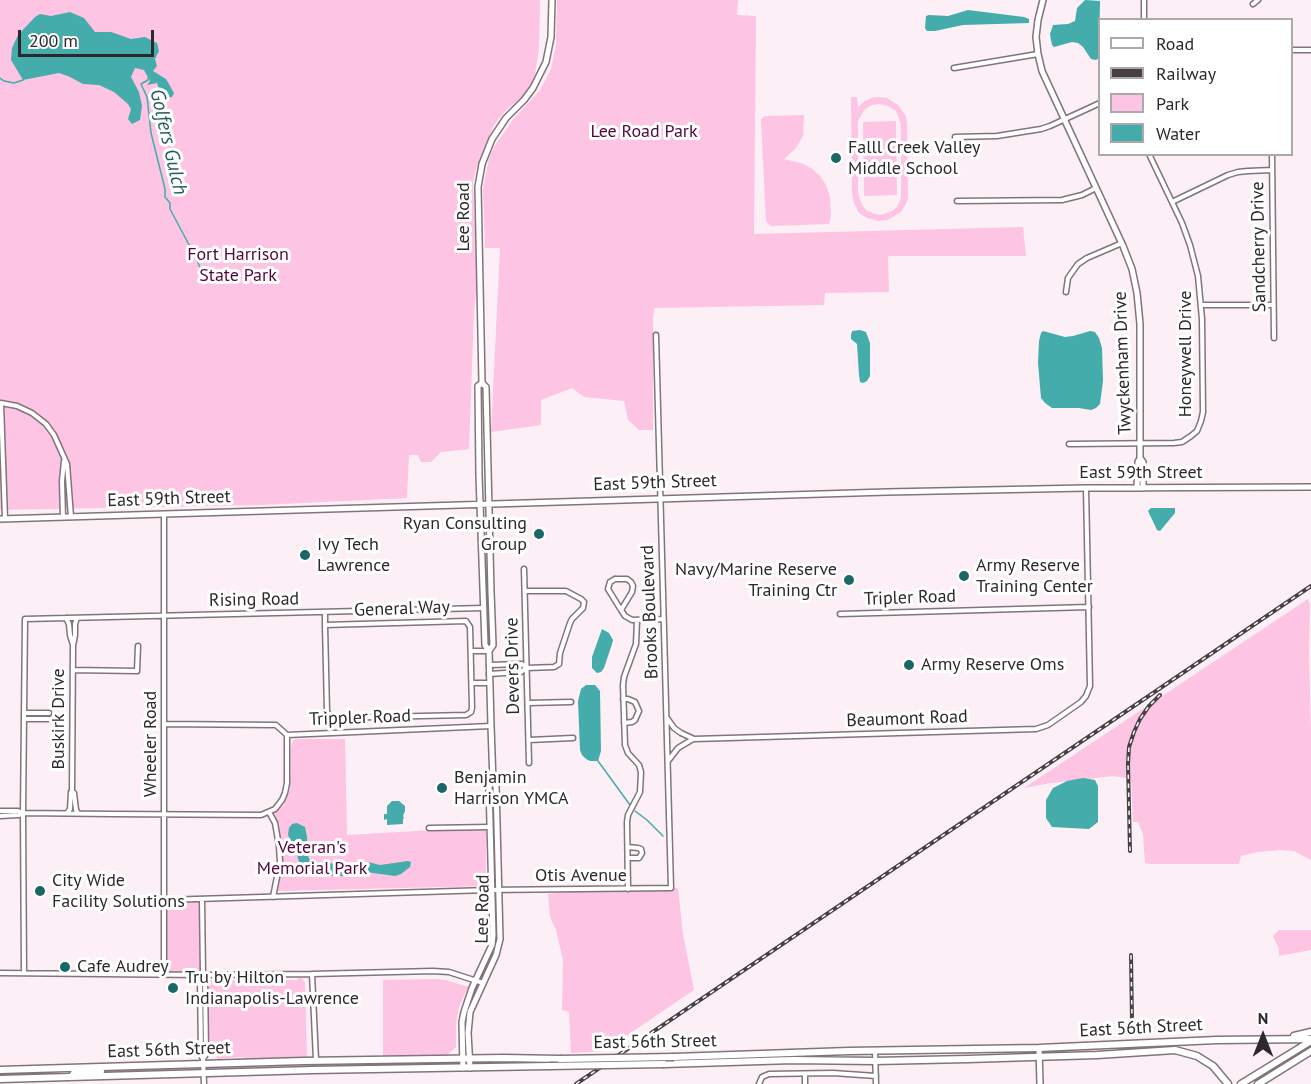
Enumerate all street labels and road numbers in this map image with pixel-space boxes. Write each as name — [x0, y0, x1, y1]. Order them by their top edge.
street label: Sandcherry Drive — [1247, 181, 1271, 313]
street label: Lee Road — [453, 182, 475, 252]
street label: Twyckenham Drive — [1110, 291, 1136, 435]
street label: Honeywell Drive — [1175, 291, 1197, 417]
street label: East 59th Street — [1079, 462, 1203, 484]
street label: East 59th Street — [593, 470, 717, 496]
street label: East 59th Street — [107, 486, 231, 512]
street label: Brooks Boulevard — [637, 545, 663, 679]
street label: Tripler Road — [864, 586, 956, 610]
street label: Rising Road — [209, 588, 299, 612]
street label: General Way — [354, 597, 450, 621]
street label: Devers Drive — [501, 617, 525, 715]
street label: Buskirk Drive — [48, 668, 70, 770]
street label: Wheeler Road — [140, 691, 162, 797]
street label: Trippler Road — [309, 705, 411, 731]
street label: Beaumont Road — [846, 706, 968, 732]
street label: Otis Avenue — [535, 865, 627, 887]
street label: Lee Road — [472, 874, 494, 944]
street label: East 56th Street — [1079, 1014, 1203, 1042]
street label: East 56th Street — [593, 1030, 717, 1054]
street label: East 56th Street — [107, 1037, 231, 1063]

